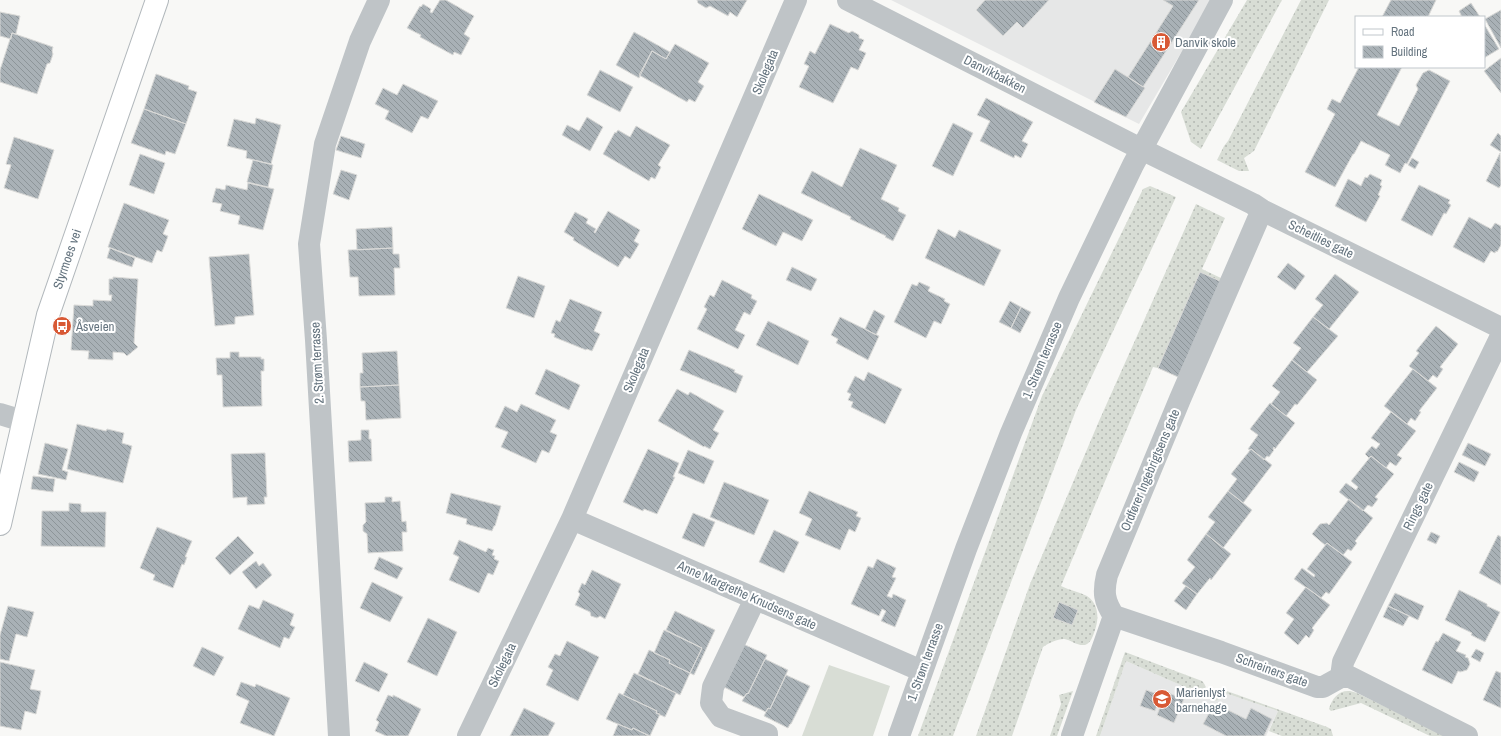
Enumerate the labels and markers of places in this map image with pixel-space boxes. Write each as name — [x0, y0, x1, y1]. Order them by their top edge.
building icon: Danvik skole — [1150, 31, 1172, 53]
place label: Danvik skole — [1175, 34, 1236, 51]
bus stop icon: Åsveien — [51, 315, 73, 337]
place label: Åsveien — [75, 318, 115, 335]
place label: Marienlyst barnehage — [1176, 684, 1227, 716]
school or university icon: Marienlyst barnehage — [1151, 688, 1173, 710]

